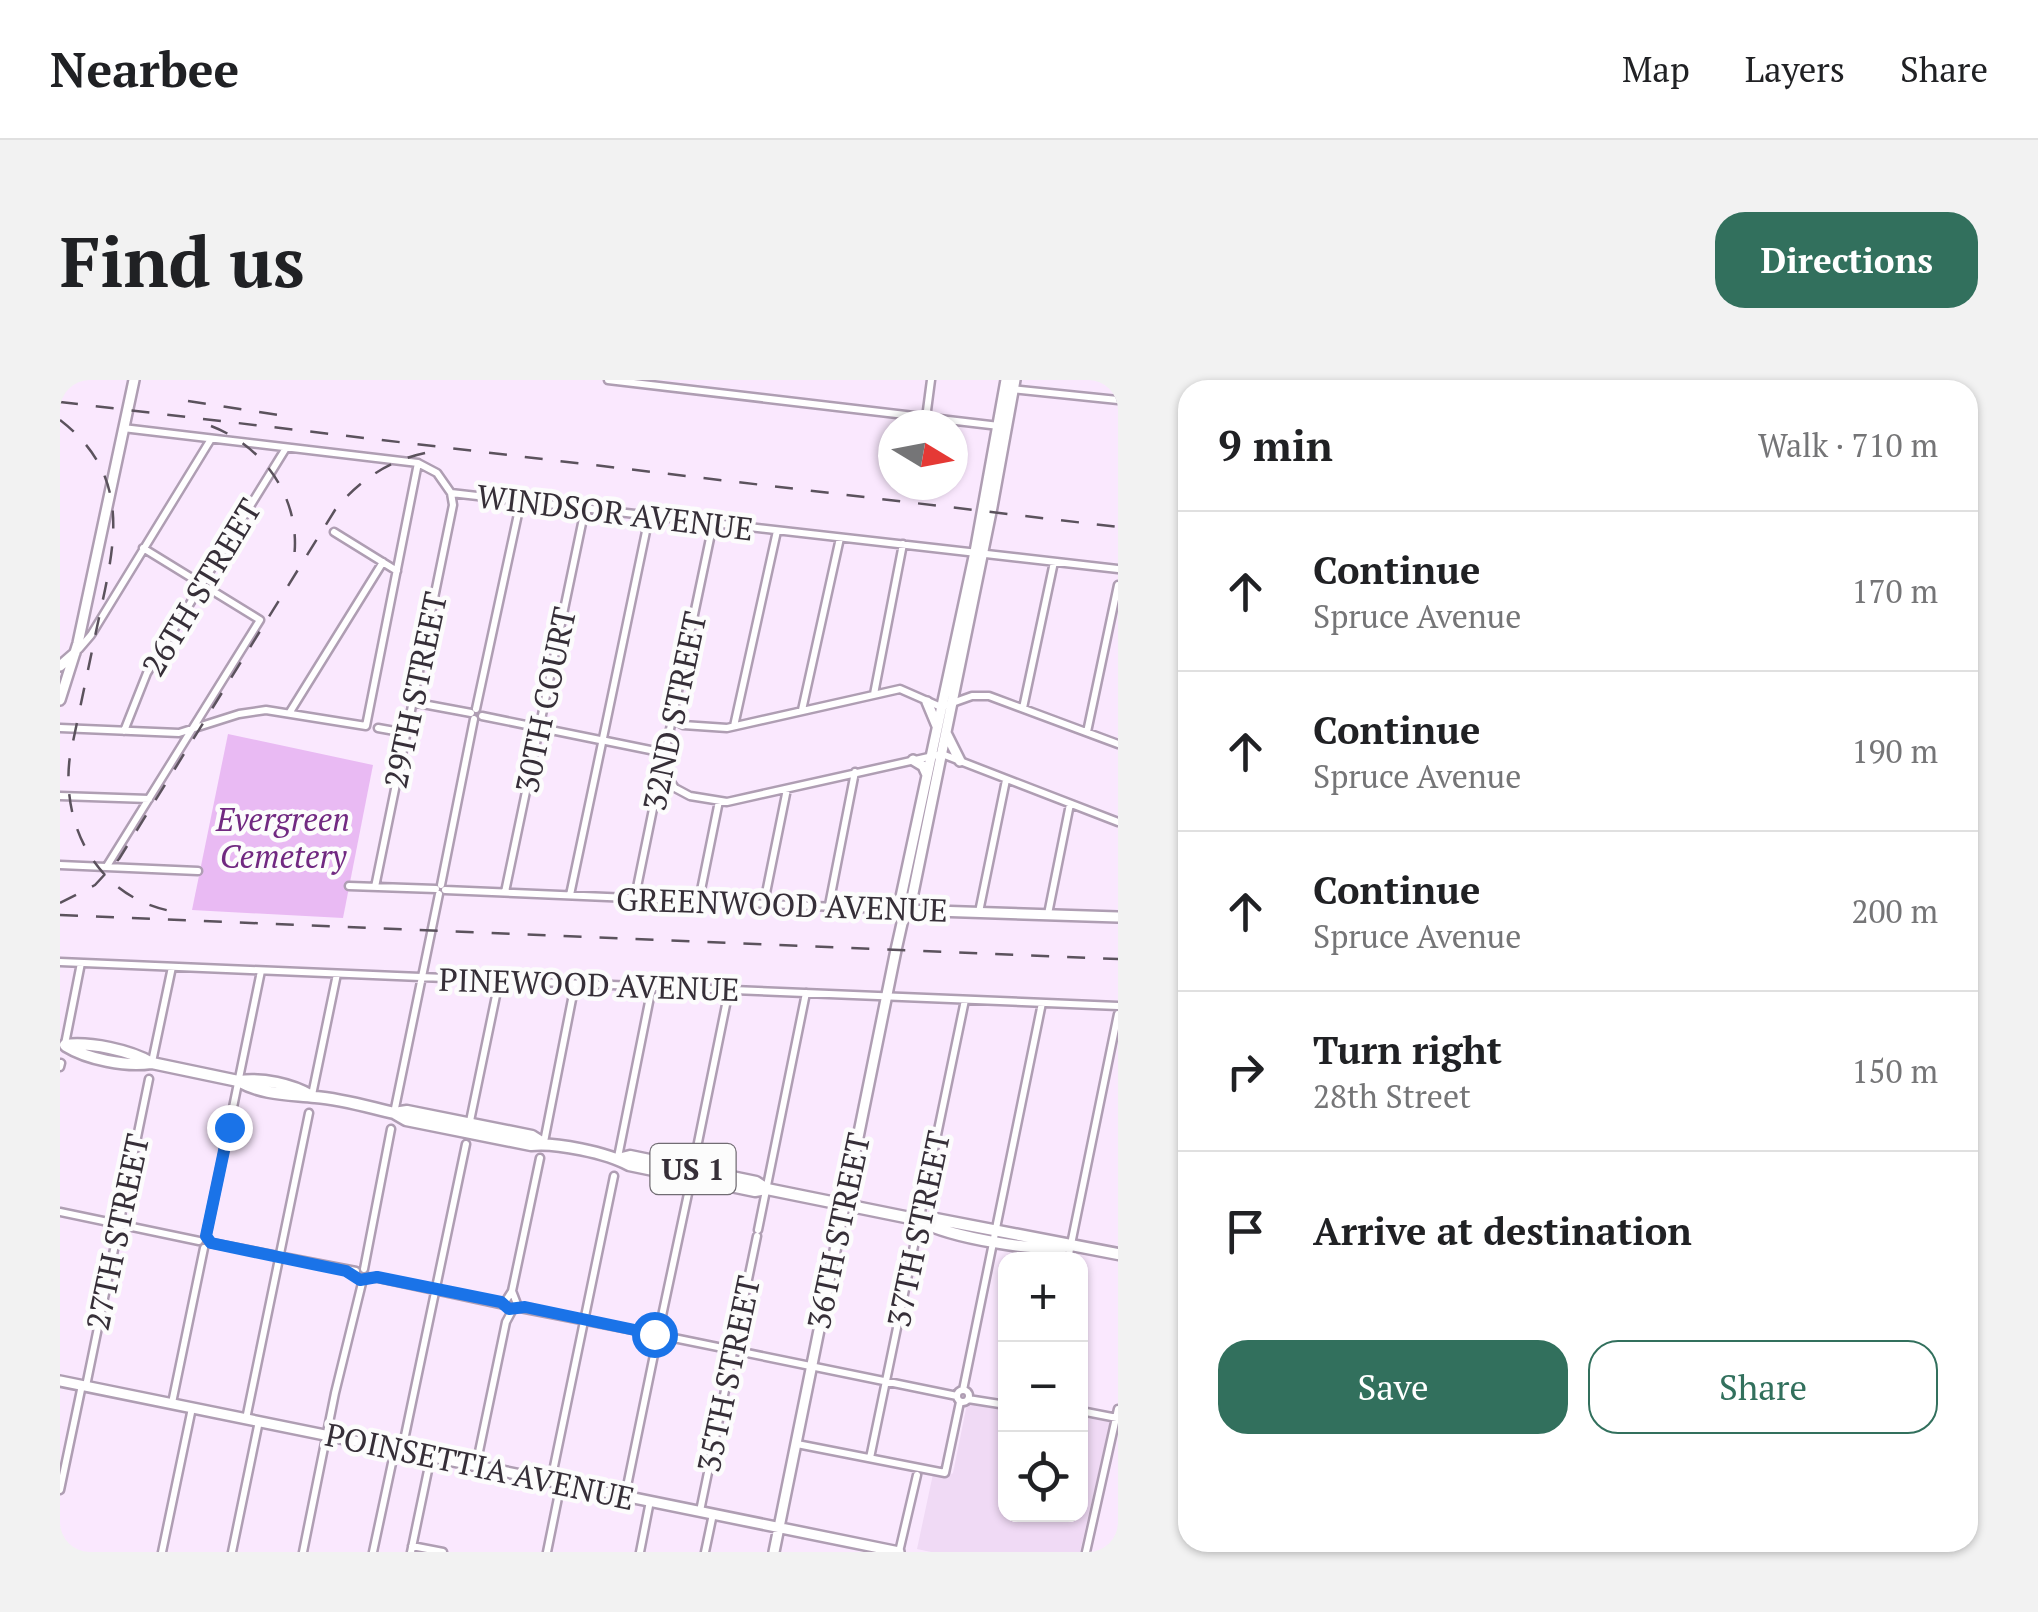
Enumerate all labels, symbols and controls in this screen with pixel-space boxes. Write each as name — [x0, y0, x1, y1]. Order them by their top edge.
text: Nearbee — [50, 37, 239, 101]
text: Map — [1622, 46, 1690, 92]
text: Layers — [1745, 46, 1845, 92]
text: Share — [1900, 46, 1988, 92]
button: Directions — [1715, 212, 1978, 308]
text: Find us — [60, 214, 305, 307]
north arrow — [878, 410, 968, 500]
text: 9 min — [1218, 417, 1333, 473]
text: Walk · 710 m — [1758, 424, 1938, 466]
street label: WINDSOR AVENUE — [474, 474, 756, 550]
street label: 26TH STREET — [132, 491, 270, 683]
text: Continue — [1313, 545, 1480, 595]
icon: ahead — [1218, 564, 1273, 619]
text: 170 m — [1851, 570, 1938, 612]
street label: 29TH STREET — [374, 588, 456, 792]
text: Spruce Avenue — [1313, 595, 1521, 637]
street label: 30TH COURT — [505, 603, 585, 797]
street label: 32ND STREET — [632, 607, 716, 814]
text: Continue — [1313, 705, 1480, 755]
icon: ahead — [1218, 724, 1273, 779]
text: 190 m — [1851, 730, 1938, 772]
text: Spruce Avenue — [1313, 755, 1521, 797]
park label: Evergreen Cemetery — [215, 798, 350, 877]
text: Continue — [1313, 865, 1480, 915]
street label: GREENWOOD AVENUE — [615, 877, 949, 931]
icon: ahead — [1218, 884, 1273, 939]
text: 200 m — [1851, 890, 1938, 932]
text: Spruce Avenue — [1313, 915, 1521, 957]
street label: PINEWOOD AVENUE — [438, 958, 740, 1010]
text: Turn right — [1313, 1025, 1502, 1075]
icon: right — [1218, 1044, 1273, 1099]
text: 150 m — [1851, 1050, 1938, 1092]
text: 28th Street — [1313, 1075, 1471, 1117]
route end — [207, 1105, 253, 1151]
street label: 37TH STREET — [877, 1127, 959, 1331]
street label: 36TH STREET — [797, 1129, 879, 1333]
street label: 27TH STREET — [76, 1130, 158, 1334]
road number: US 1 — [650, 1144, 736, 1194]
icon: arrive — [1218, 1204, 1273, 1259]
text: Arrive at destination — [1313, 1206, 1692, 1256]
map controls — [998, 1252, 1088, 1522]
button: + — [998, 1252, 1088, 1342]
street label: 35TH STREET — [687, 1272, 769, 1476]
route start — [632, 1312, 678, 1358]
button: Save — [1218, 1340, 1568, 1434]
button: Share — [1588, 1340, 1938, 1434]
button: − — [998, 1342, 1088, 1432]
street label: POINSETTIA AVENUE — [322, 1413, 638, 1519]
button: locate — [998, 1432, 1088, 1522]

